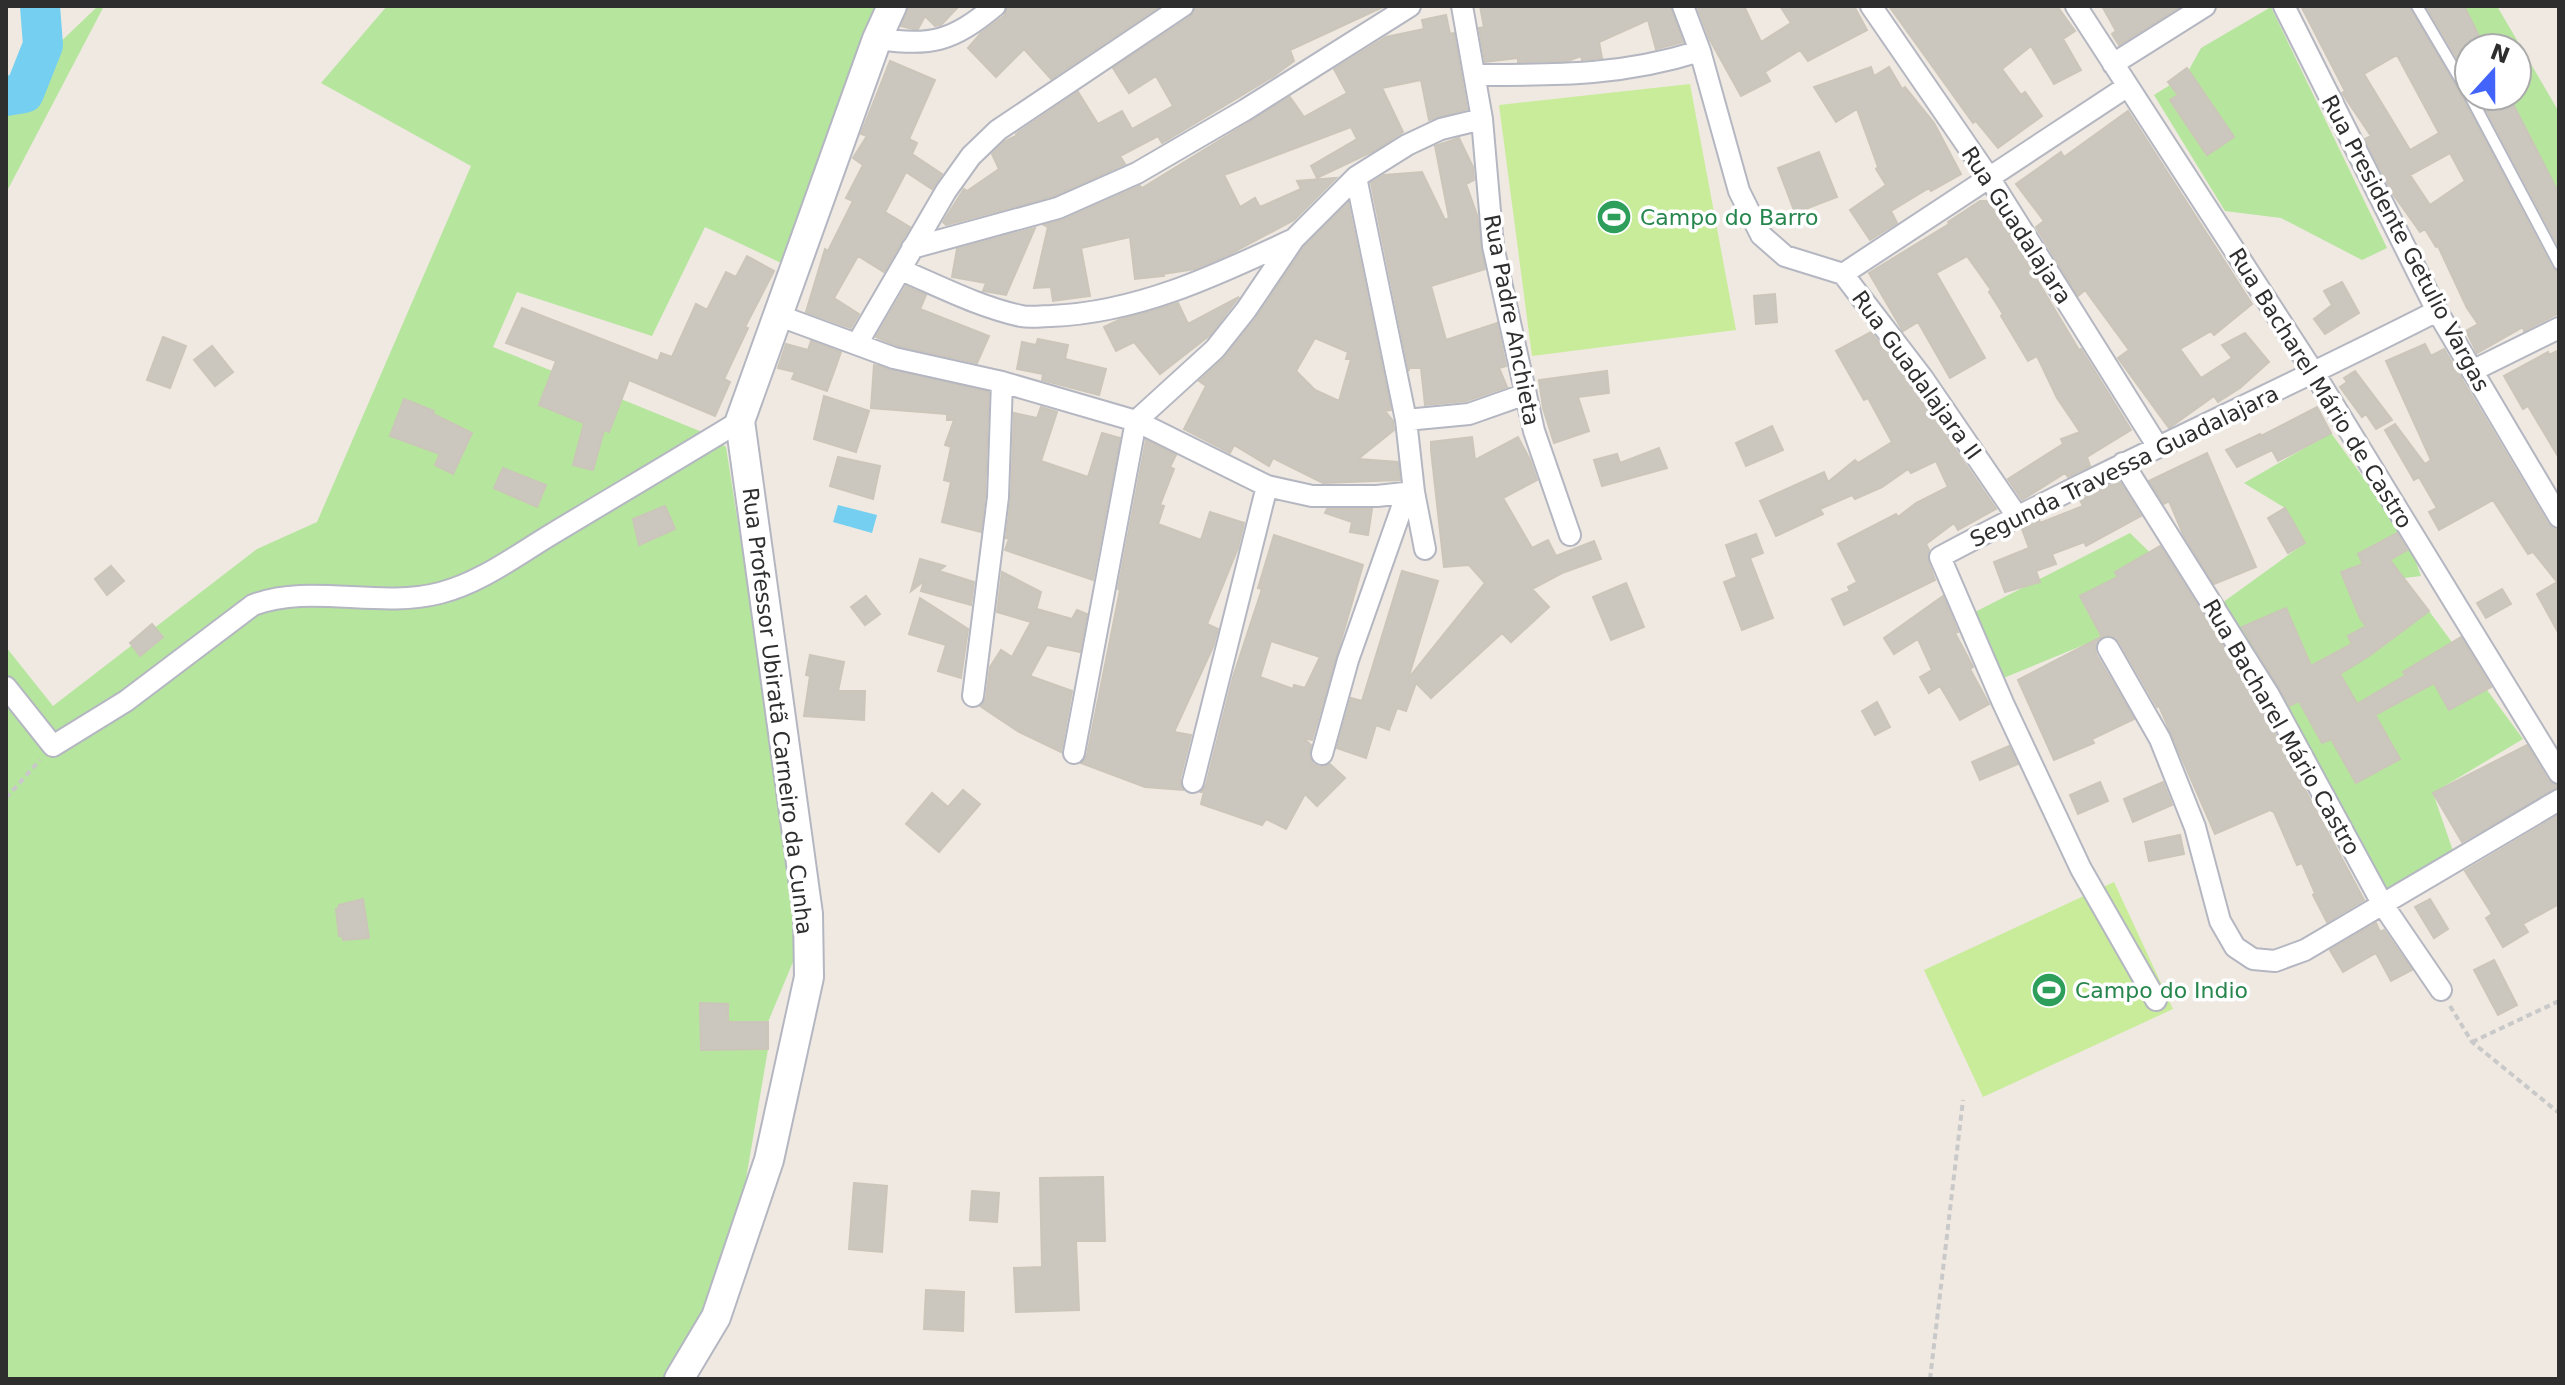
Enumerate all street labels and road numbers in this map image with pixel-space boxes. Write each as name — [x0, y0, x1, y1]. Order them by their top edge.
street label: Rua Presidente Getulio Vargas — [2317, 91, 2495, 396]
street label: Rua Guadalajara — [1956, 142, 2077, 309]
street label: Rua Padre Anchieta — [1479, 213, 1544, 428]
street label: Rua Bacharel Mário de Castro — [2224, 244, 2417, 533]
street label: Rua Guadalajara II — [1847, 286, 1986, 464]
street label: Segunda Travessa Guadalajara — [1966, 381, 2283, 552]
street label: Rua Professor Ubiratã Carneiro da Cunha — [738, 486, 817, 936]
street label: Rua Bacharel Mário Castro — [2198, 595, 2365, 860]

